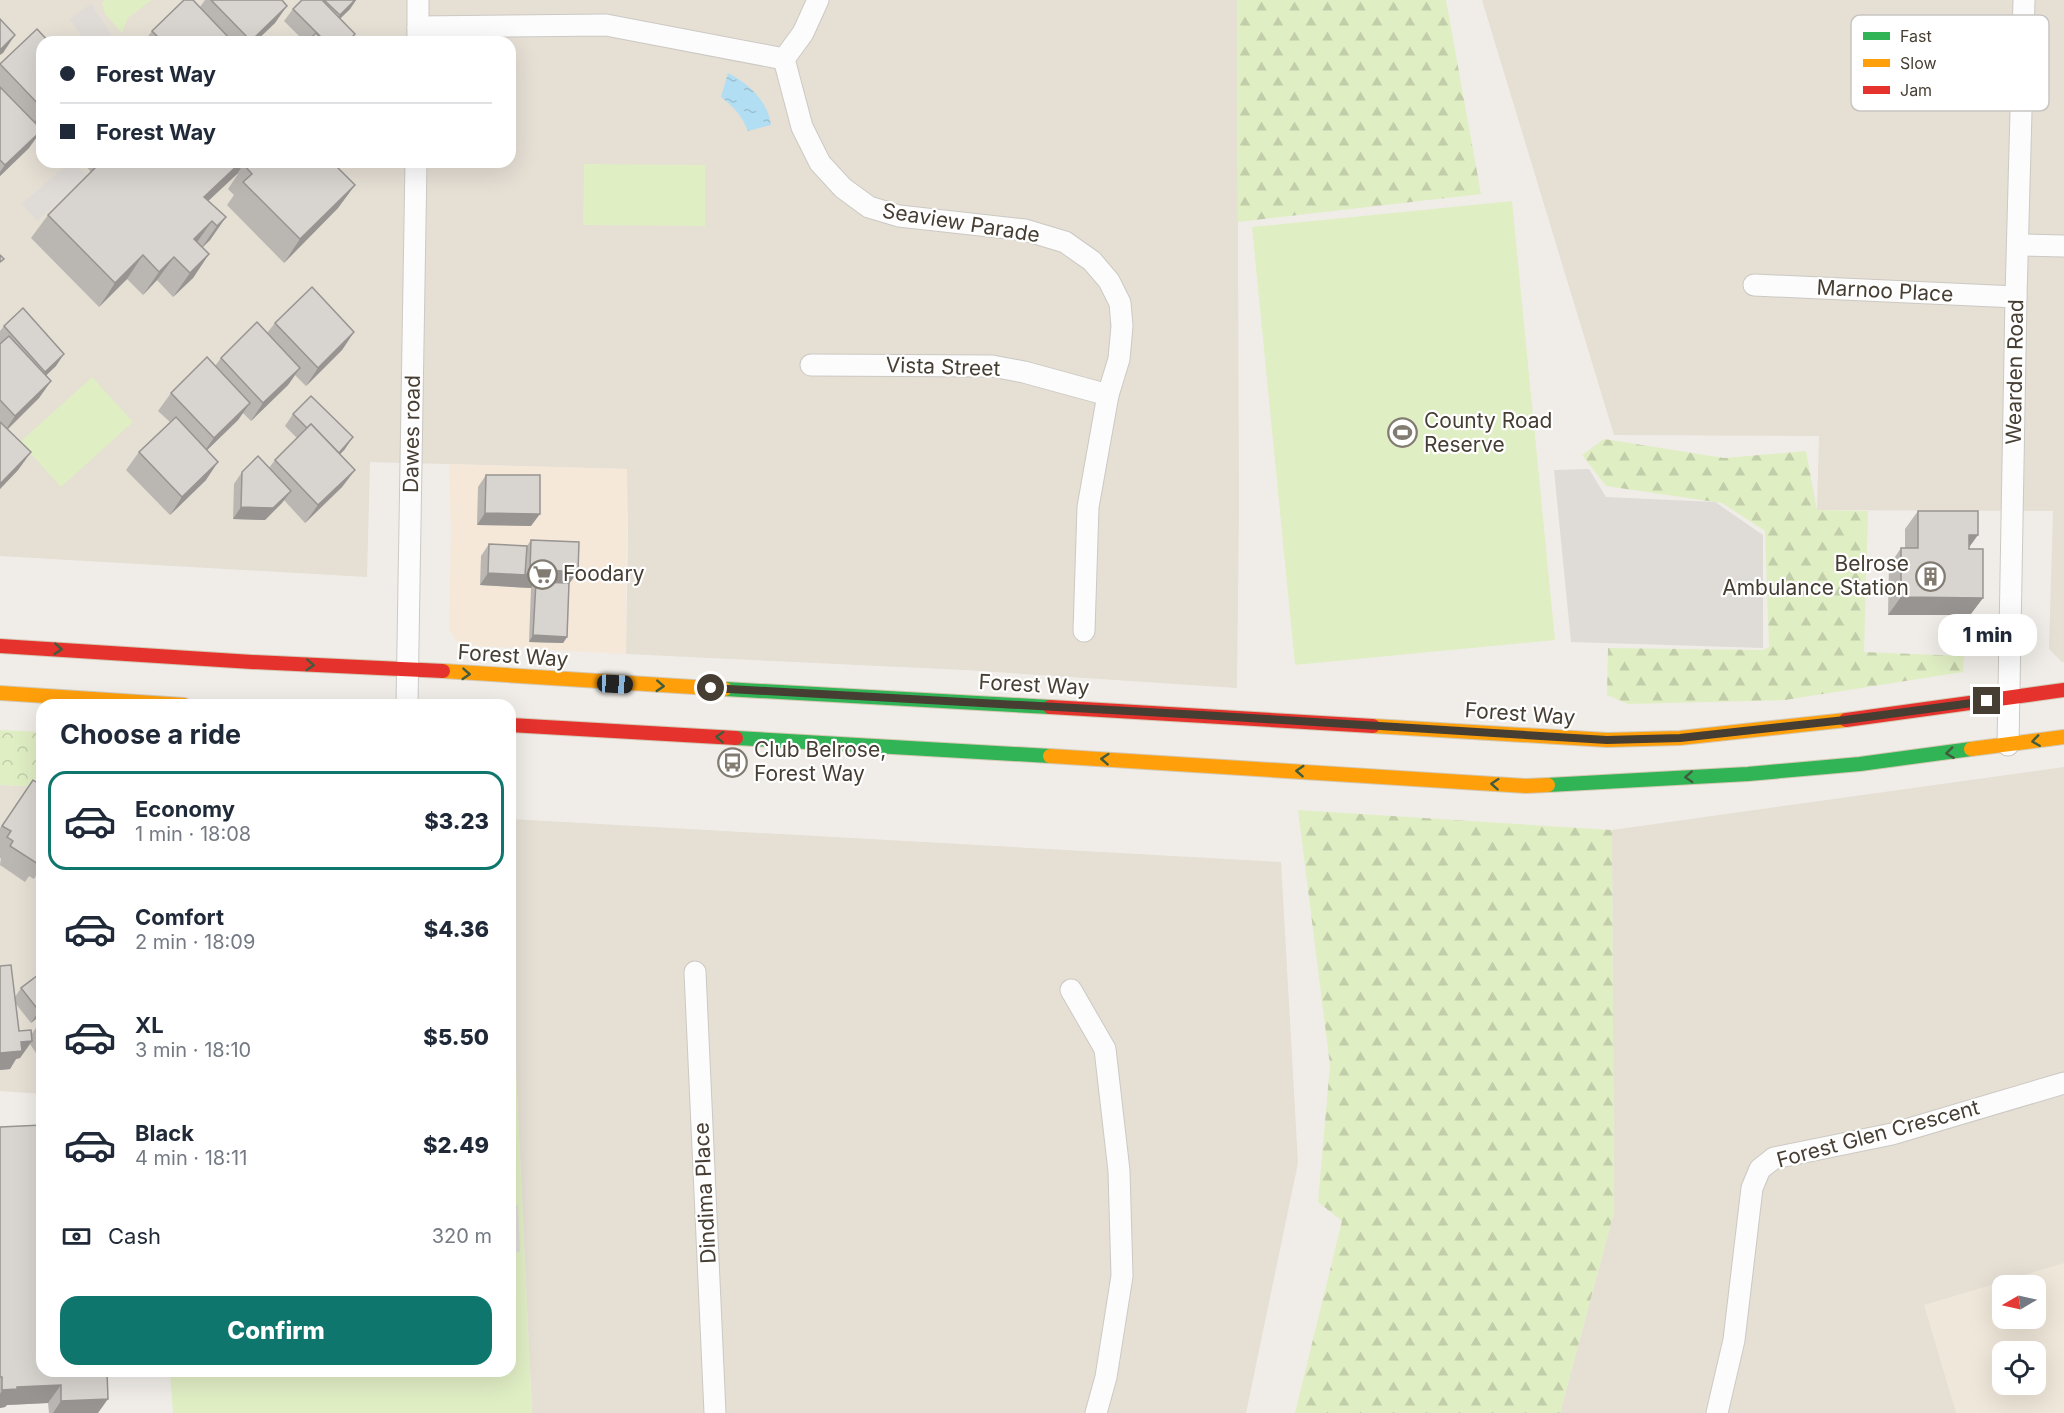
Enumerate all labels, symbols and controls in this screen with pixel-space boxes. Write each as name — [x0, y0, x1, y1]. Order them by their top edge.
legend — [1851, 15, 2049, 111]
text: Fast — [1900, 26, 1932, 46]
text: Slow — [1900, 53, 1937, 73]
text: Forest Way — [96, 61, 216, 87]
text: Jam — [1900, 80, 1932, 100]
text: Forest Way — [96, 119, 216, 145]
street label: Seaview Parade — [880, 198, 1042, 247]
street label: Marnoo Place — [1816, 274, 1954, 307]
street label: Wearden Road — [2001, 299, 2028, 445]
street label: Vista Street — [885, 352, 1001, 381]
street label: Dawes road — [398, 375, 425, 493]
place label: County Road Reserve — [1424, 408, 1552, 457]
sports icon: County Road Reserve — [1387, 417, 1419, 449]
place label: Belrose Ambulance Station — [1722, 551, 1909, 600]
supermarket icon: Foodary — [526, 558, 558, 590]
building icon: Belrose Ambulance Station — [1914, 560, 1946, 592]
place label: Foodary — [563, 561, 645, 586]
callout: 1 min — [1938, 614, 2036, 656]
text: 1 min — [1962, 623, 2013, 647]
street label: Forest Way — [457, 639, 569, 672]
one-way arrow — [54, 643, 63, 656]
one-way arrow — [306, 658, 315, 671]
one-way arrow — [461, 667, 470, 680]
street label: Forest Way — [978, 669, 1090, 700]
car — [597, 674, 633, 694]
route start — [697, 674, 724, 701]
one-way arrow — [656, 679, 665, 692]
route end — [1973, 687, 2000, 714]
street label: Forest Way — [1464, 697, 1576, 730]
text: Choose a ride — [60, 718, 241, 751]
one-way arrow — [716, 731, 725, 744]
one-way arrow — [2031, 735, 2041, 747]
place label: Club Belrose, Forest Way — [754, 737, 886, 786]
bus stop icon: Club Belrose, Forest Way — [717, 746, 749, 778]
one-way arrow — [1945, 746, 1954, 758]
one-way arrow — [1101, 753, 1110, 766]
one-way arrow — [1296, 765, 1305, 778]
one-way arrow — [1685, 770, 1694, 783]
one-way arrow — [1490, 777, 1499, 790]
icon: car — [63, 794, 117, 848]
text: Economy — [135, 796, 235, 822]
text: $3.23 — [424, 808, 489, 834]
text: 1 min · 18:08 — [135, 822, 251, 846]
icon: car — [63, 902, 117, 956]
text: Comfort — [135, 904, 224, 930]
text: $4.36 — [424, 916, 489, 942]
text: 2 min · 18:09 — [135, 930, 255, 954]
icon: car — [63, 1010, 117, 1064]
text: XL — [135, 1012, 164, 1038]
text: $5.50 — [423, 1024, 489, 1050]
text: 3 min · 18:10 — [135, 1038, 251, 1062]
street label: Forest Glen Crescent — [1774, 1094, 1982, 1173]
icon: car — [63, 1118, 117, 1172]
text: Black — [135, 1120, 194, 1146]
street label: Dindima Place — [688, 1122, 721, 1264]
text: $2.49 — [423, 1132, 489, 1158]
text: 4 min · 18:11 — [135, 1146, 247, 1170]
icon: cash — [60, 1220, 93, 1253]
text: Cash — [108, 1223, 161, 1249]
text: 320 m — [432, 1224, 492, 1248]
north arrow — [1992, 1275, 2046, 1329]
map controls — [1992, 1275, 2046, 1395]
button: Confirm — [60, 1296, 492, 1365]
button: locate — [1992, 1341, 2046, 1395]

